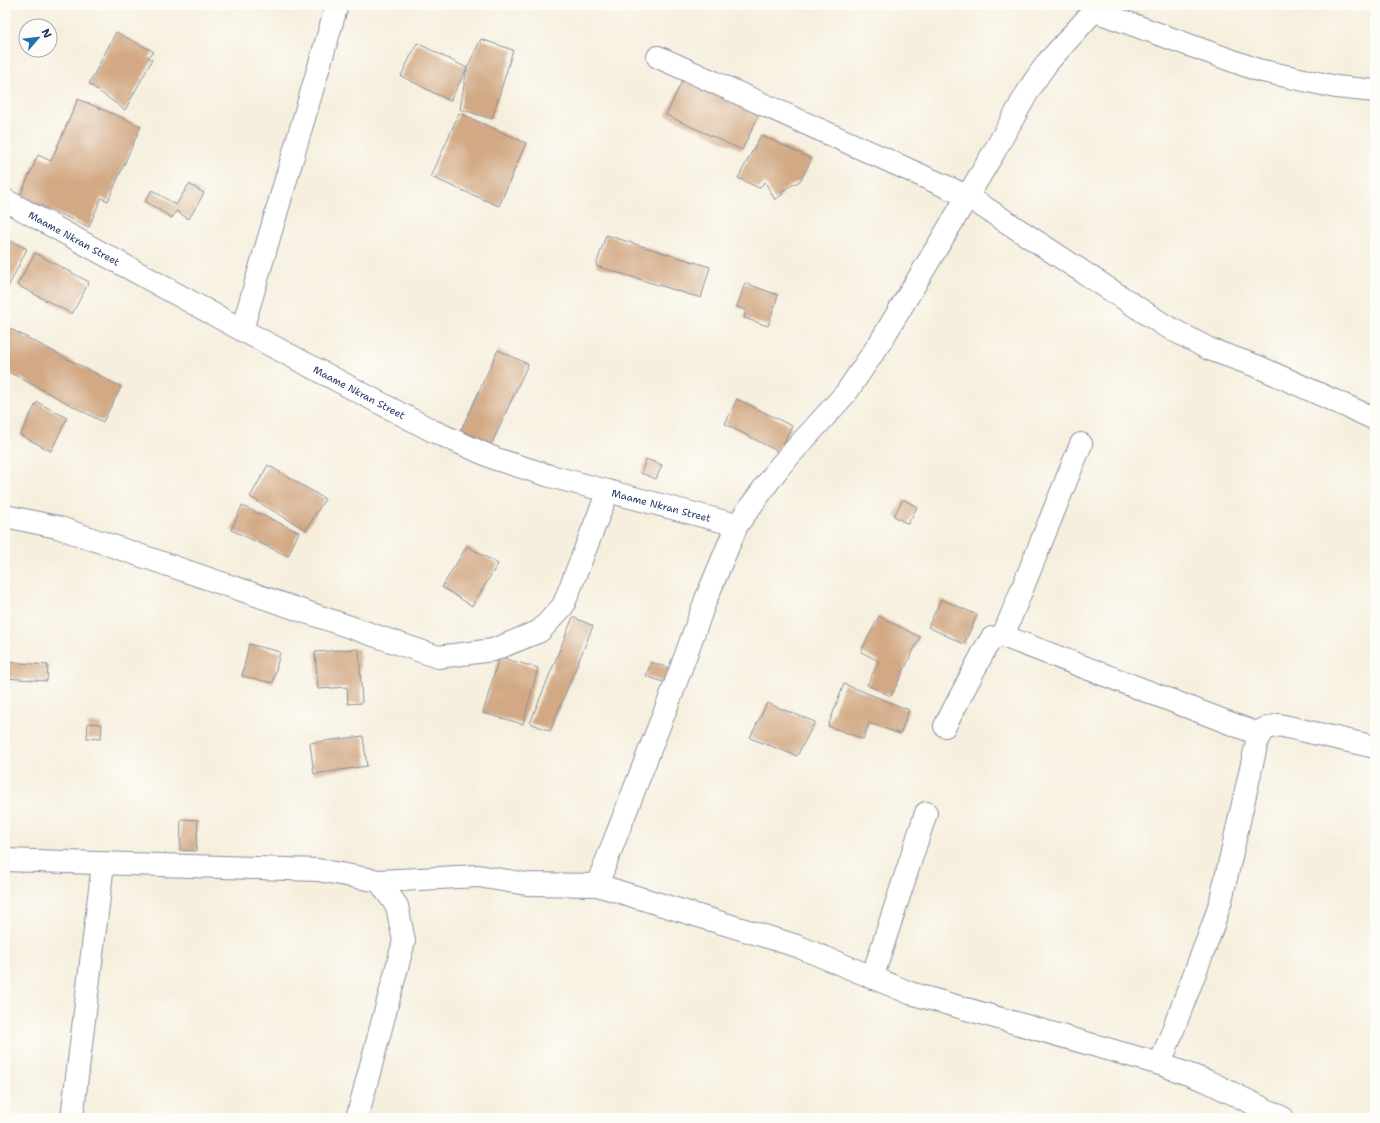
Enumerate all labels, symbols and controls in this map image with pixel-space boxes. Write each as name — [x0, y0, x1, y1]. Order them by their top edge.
north arrow — [18, 18, 58, 58]
text: N — [38, 26, 55, 41]
street label: Maame Nkran Street — [26, 208, 122, 269]
street label: Maame Nkran Street — [311, 363, 407, 422]
street label: Maame Nkran Street — [610, 486, 712, 525]

